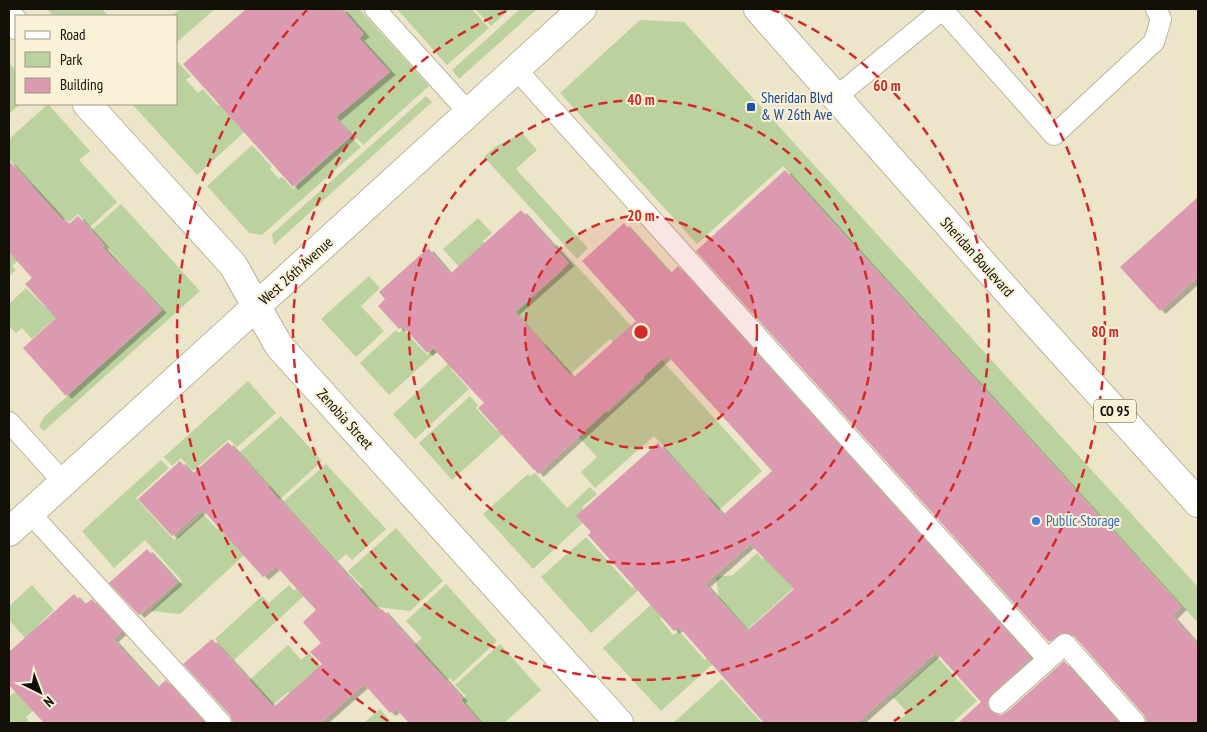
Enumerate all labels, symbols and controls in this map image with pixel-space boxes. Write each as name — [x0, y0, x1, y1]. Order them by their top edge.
legend — [15, 15, 178, 105]
text: Road — [60, 25, 86, 44]
text: Park — [60, 50, 82, 69]
text: Building — [60, 75, 103, 94]
text: 60 m — [873, 76, 901, 95]
place label: Sheridan Blvd & W 26th Ave — [761, 88, 833, 124]
text: 40 m — [627, 90, 655, 109]
marker: Sheridan Blvd & W 26th Ave — [745, 101, 757, 113]
text: 20 m — [627, 206, 655, 225]
street label: Sheridan Boulevard — [937, 213, 1018, 300]
street label: West 26th Avenue — [255, 232, 337, 309]
text: 80 m — [1091, 322, 1119, 341]
centre of rings — [632, 323, 650, 341]
street label: Zenobia Street — [313, 384, 378, 453]
road number: CO 95 — [1094, 400, 1136, 422]
place label: Public Storage — [1046, 511, 1120, 530]
marker: Public Storage — [1030, 515, 1042, 527]
north arrow — [15, 667, 65, 717]
text: N — [40, 692, 58, 711]

